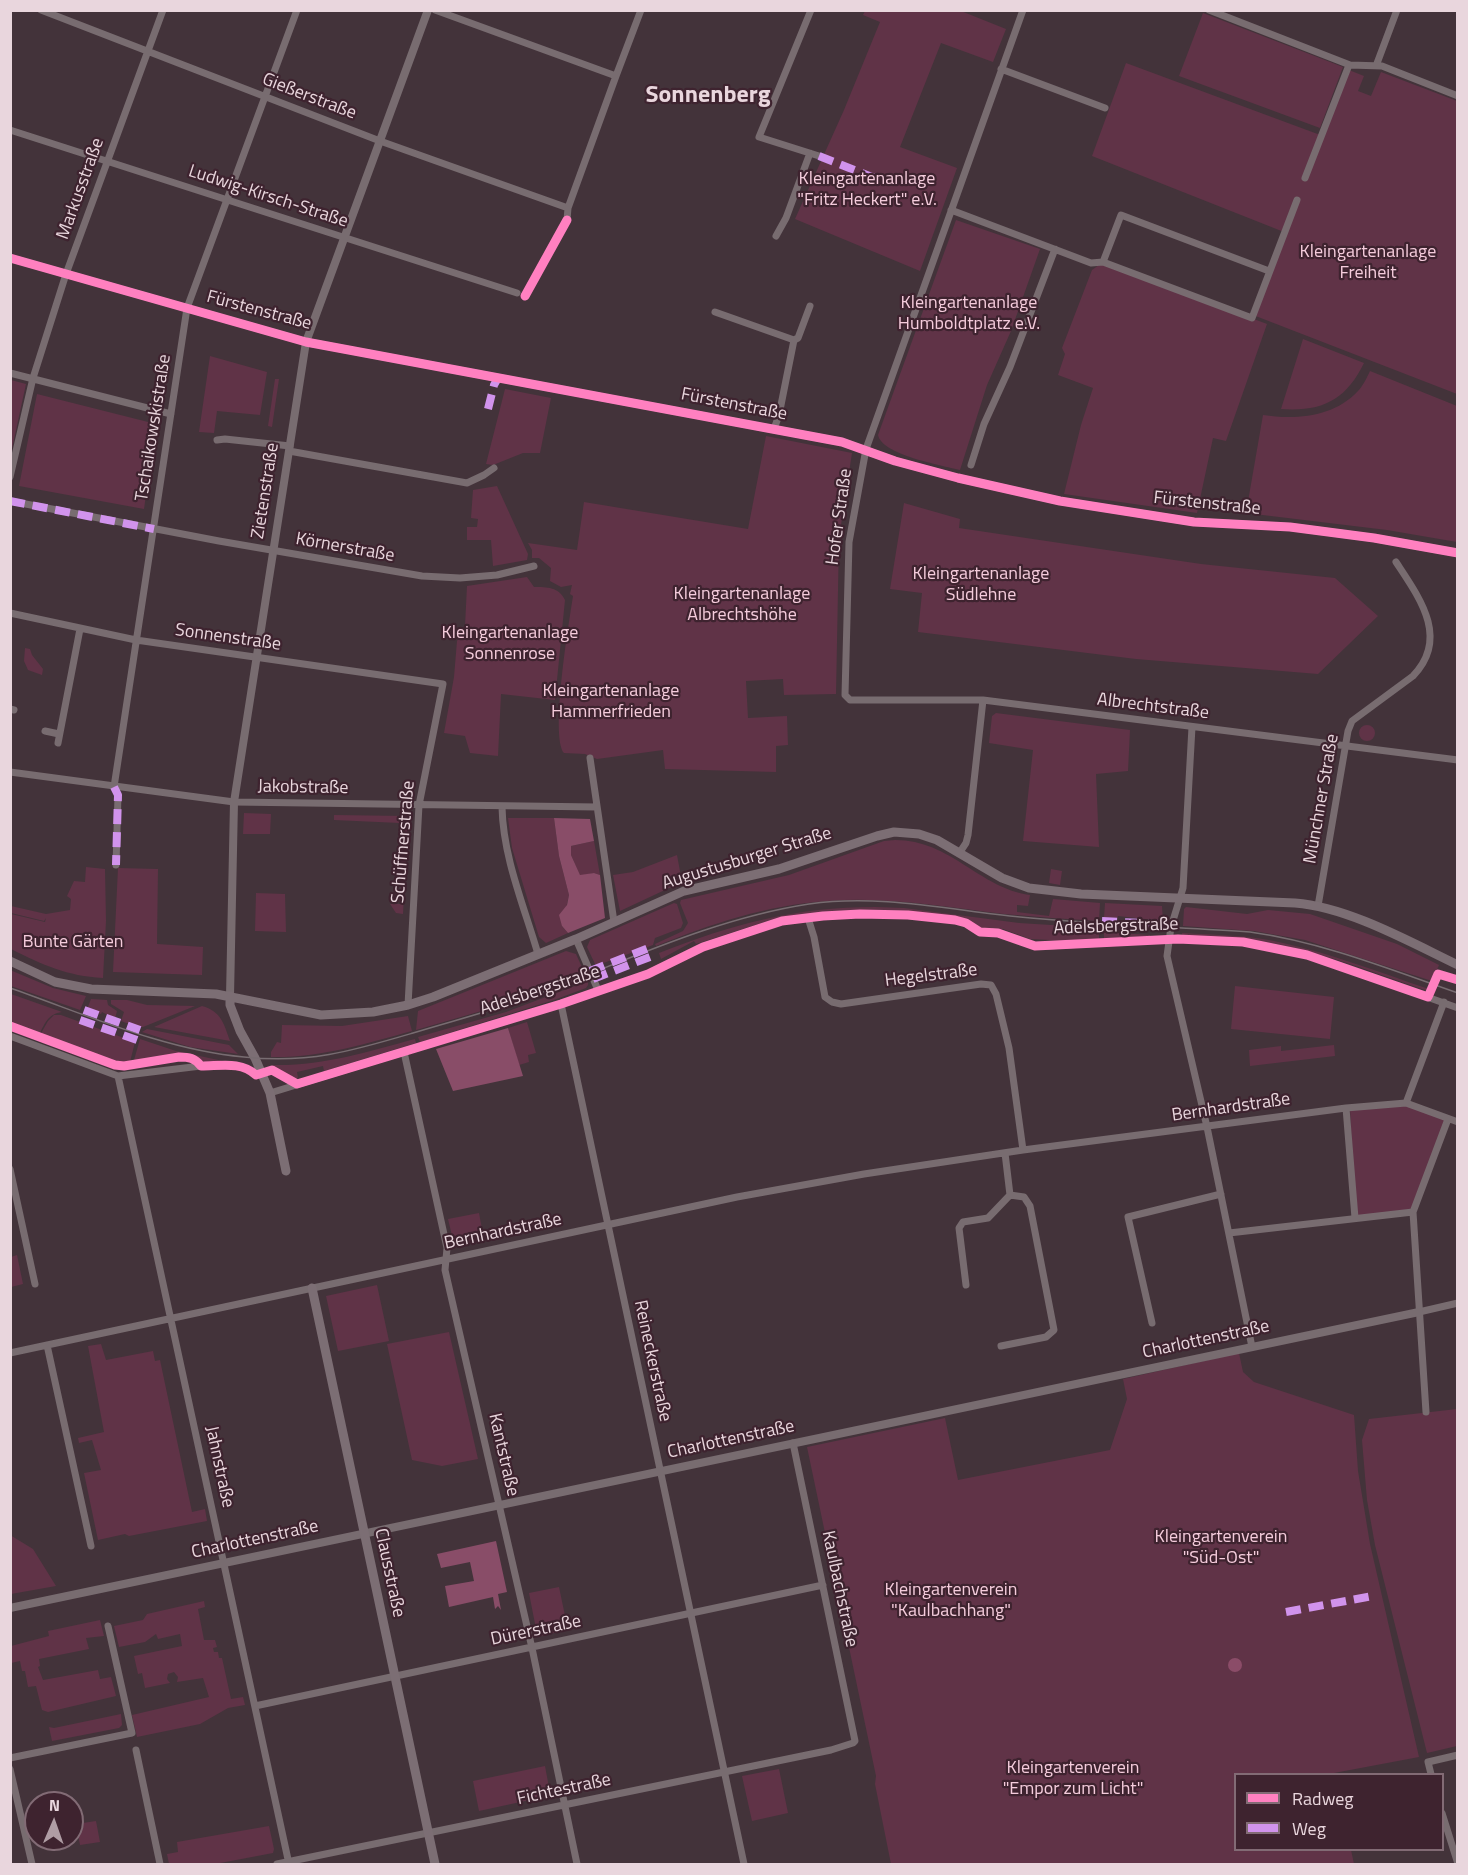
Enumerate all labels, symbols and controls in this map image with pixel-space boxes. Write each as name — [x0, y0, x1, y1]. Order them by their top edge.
street label: Gießerstraße — [259, 69, 359, 125]
district label: Sonnenberg — [646, 82, 770, 110]
street label: Markusstraße — [53, 135, 109, 243]
street label: Ludwig-Kirsch-Straße — [186, 161, 350, 233]
park label: Kleingartenanlage "Fritz Heckert" e.V. — [797, 169, 937, 212]
park label: Kleingartenanlage Freiheit — [1300, 242, 1436, 284]
street label: Fürstenstraße — [204, 287, 314, 335]
park label: Kleingartenanlage Humboldtplatz e.V. — [898, 293, 1040, 336]
street label: Tschaikowskistraße — [132, 353, 176, 503]
street label: Fürstenstraße — [679, 384, 789, 426]
street label: Zietenstraße — [248, 441, 284, 541]
street label: Hofer Straße — [823, 467, 857, 567]
street label: Fürstenstraße — [1152, 488, 1262, 520]
street label: Körnerstraße — [294, 529, 396, 567]
park label: Kleingartenanlage Südlehne — [913, 564, 1049, 606]
park label: Kleingartenanlage Albrechtshöhe — [674, 584, 810, 626]
street label: Sonnenstraße — [174, 620, 282, 656]
park label: Kleingartenanlage Sonnenrose — [442, 623, 578, 666]
park label: Kleingartenanlage Hammerfrieden — [543, 681, 679, 724]
street label: Albrechtstraße — [1096, 689, 1210, 725]
street label: Münchner Straße — [1300, 732, 1344, 866]
street label: Jakobstraße — [257, 776, 349, 800]
street label: Schüffnerstraße — [388, 780, 420, 904]
street label: Augustusburger Straße — [660, 823, 834, 895]
street label: Adelsbergstraße — [1053, 914, 1179, 940]
park label: Bunte Gärten — [22, 932, 124, 954]
street label: Hegelstraße — [884, 960, 978, 992]
street label: Adelsbergstraße — [477, 961, 603, 1021]
street label: Bernhardstraße — [1170, 1089, 1292, 1127]
street label: Bernhardstraße — [442, 1209, 564, 1255]
street label: Reineckerstraße — [629, 1298, 675, 1424]
street label: Charlottenstraße — [1141, 1316, 1271, 1364]
street label: Kantstraße — [483, 1411, 523, 1499]
street label: Charlottenstraße — [666, 1416, 796, 1464]
street label: Jahnstraße — [200, 1424, 238, 1510]
street label: Charlottenstraße — [190, 1516, 320, 1564]
street label: Clausstraße — [369, 1527, 409, 1619]
park label: Kleingartenverein "Süd-Ost" — [1155, 1527, 1287, 1570]
street label: Kaulbachstraße — [816, 1529, 862, 1649]
park label: Kleingartenverein "Kaulbachhang" — [885, 1580, 1017, 1622]
street label: Dürerstraße — [489, 1611, 583, 1651]
park label: Kleingartenverein "Empor zum Licht" — [1003, 1758, 1143, 1800]
street label: Fichtestraße — [515, 1769, 613, 1811]
legend — [1234, 1773, 1444, 1851]
text: Radweg — [1292, 1785, 1354, 1812]
north arrow — [24, 1791, 84, 1851]
text: N — [49, 1793, 61, 1817]
text: Weg — [1292, 1815, 1326, 1842]

